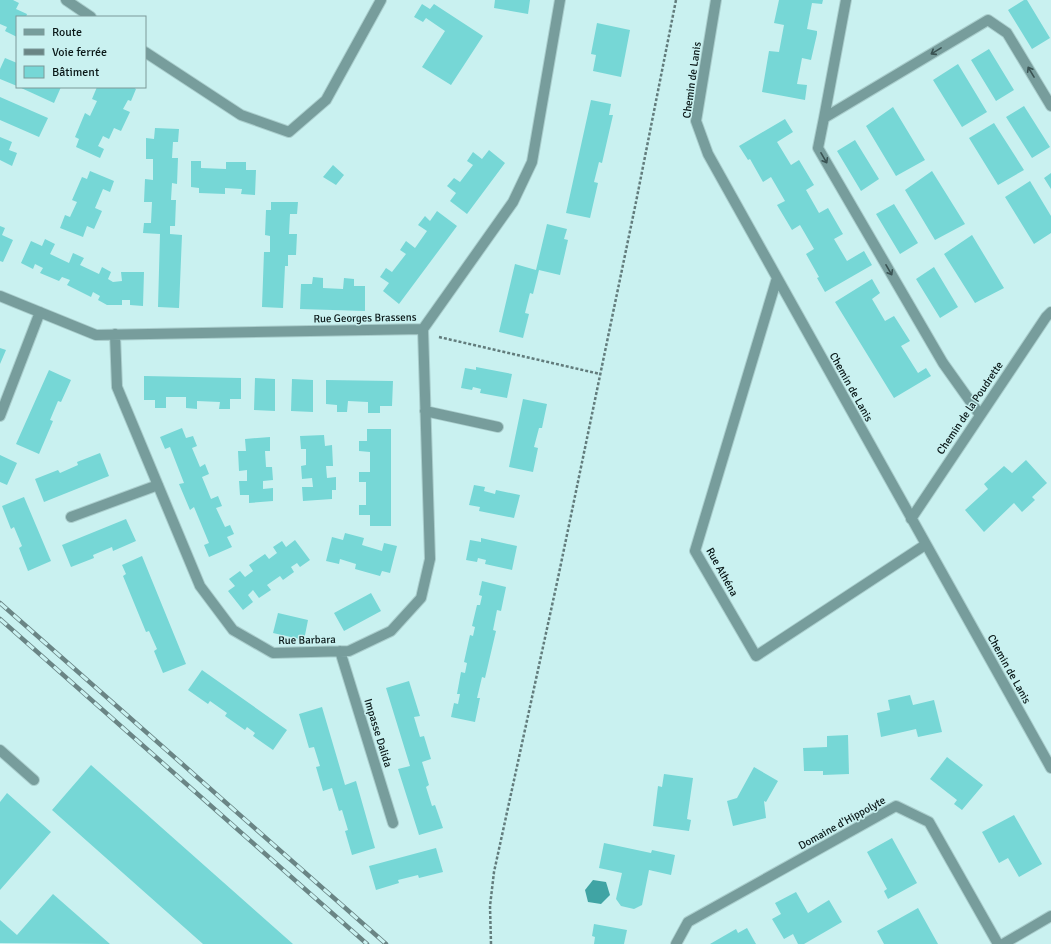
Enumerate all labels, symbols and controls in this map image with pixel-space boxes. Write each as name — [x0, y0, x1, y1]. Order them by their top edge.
legend — [16, 16, 146, 88]
text: Route — [52, 25, 82, 40]
street label: Chemin de Lanis — [680, 41, 704, 119]
text: Voie ferrée — [52, 45, 107, 60]
one-way arrow — [930, 48, 942, 56]
text: Bâtiment — [52, 65, 99, 80]
one-way arrow — [1027, 67, 1035, 78]
one-way arrow — [821, 152, 829, 164]
one-way arrow — [886, 264, 894, 276]
street label: Rue Georges Brassens — [313, 311, 417, 325]
street label: Chemin de Lanis — [827, 350, 875, 424]
street label: Chemin de la Poudrette — [934, 359, 1006, 457]
street label: Rue Athéna — [703, 545, 741, 599]
street label: Chemin de Lanis — [985, 632, 1033, 706]
street label: Rue Barbara — [278, 633, 336, 647]
street label: Impasse Dalida — [361, 697, 395, 769]
street label: Domaine d'Hippolyte — [796, 794, 888, 852]

